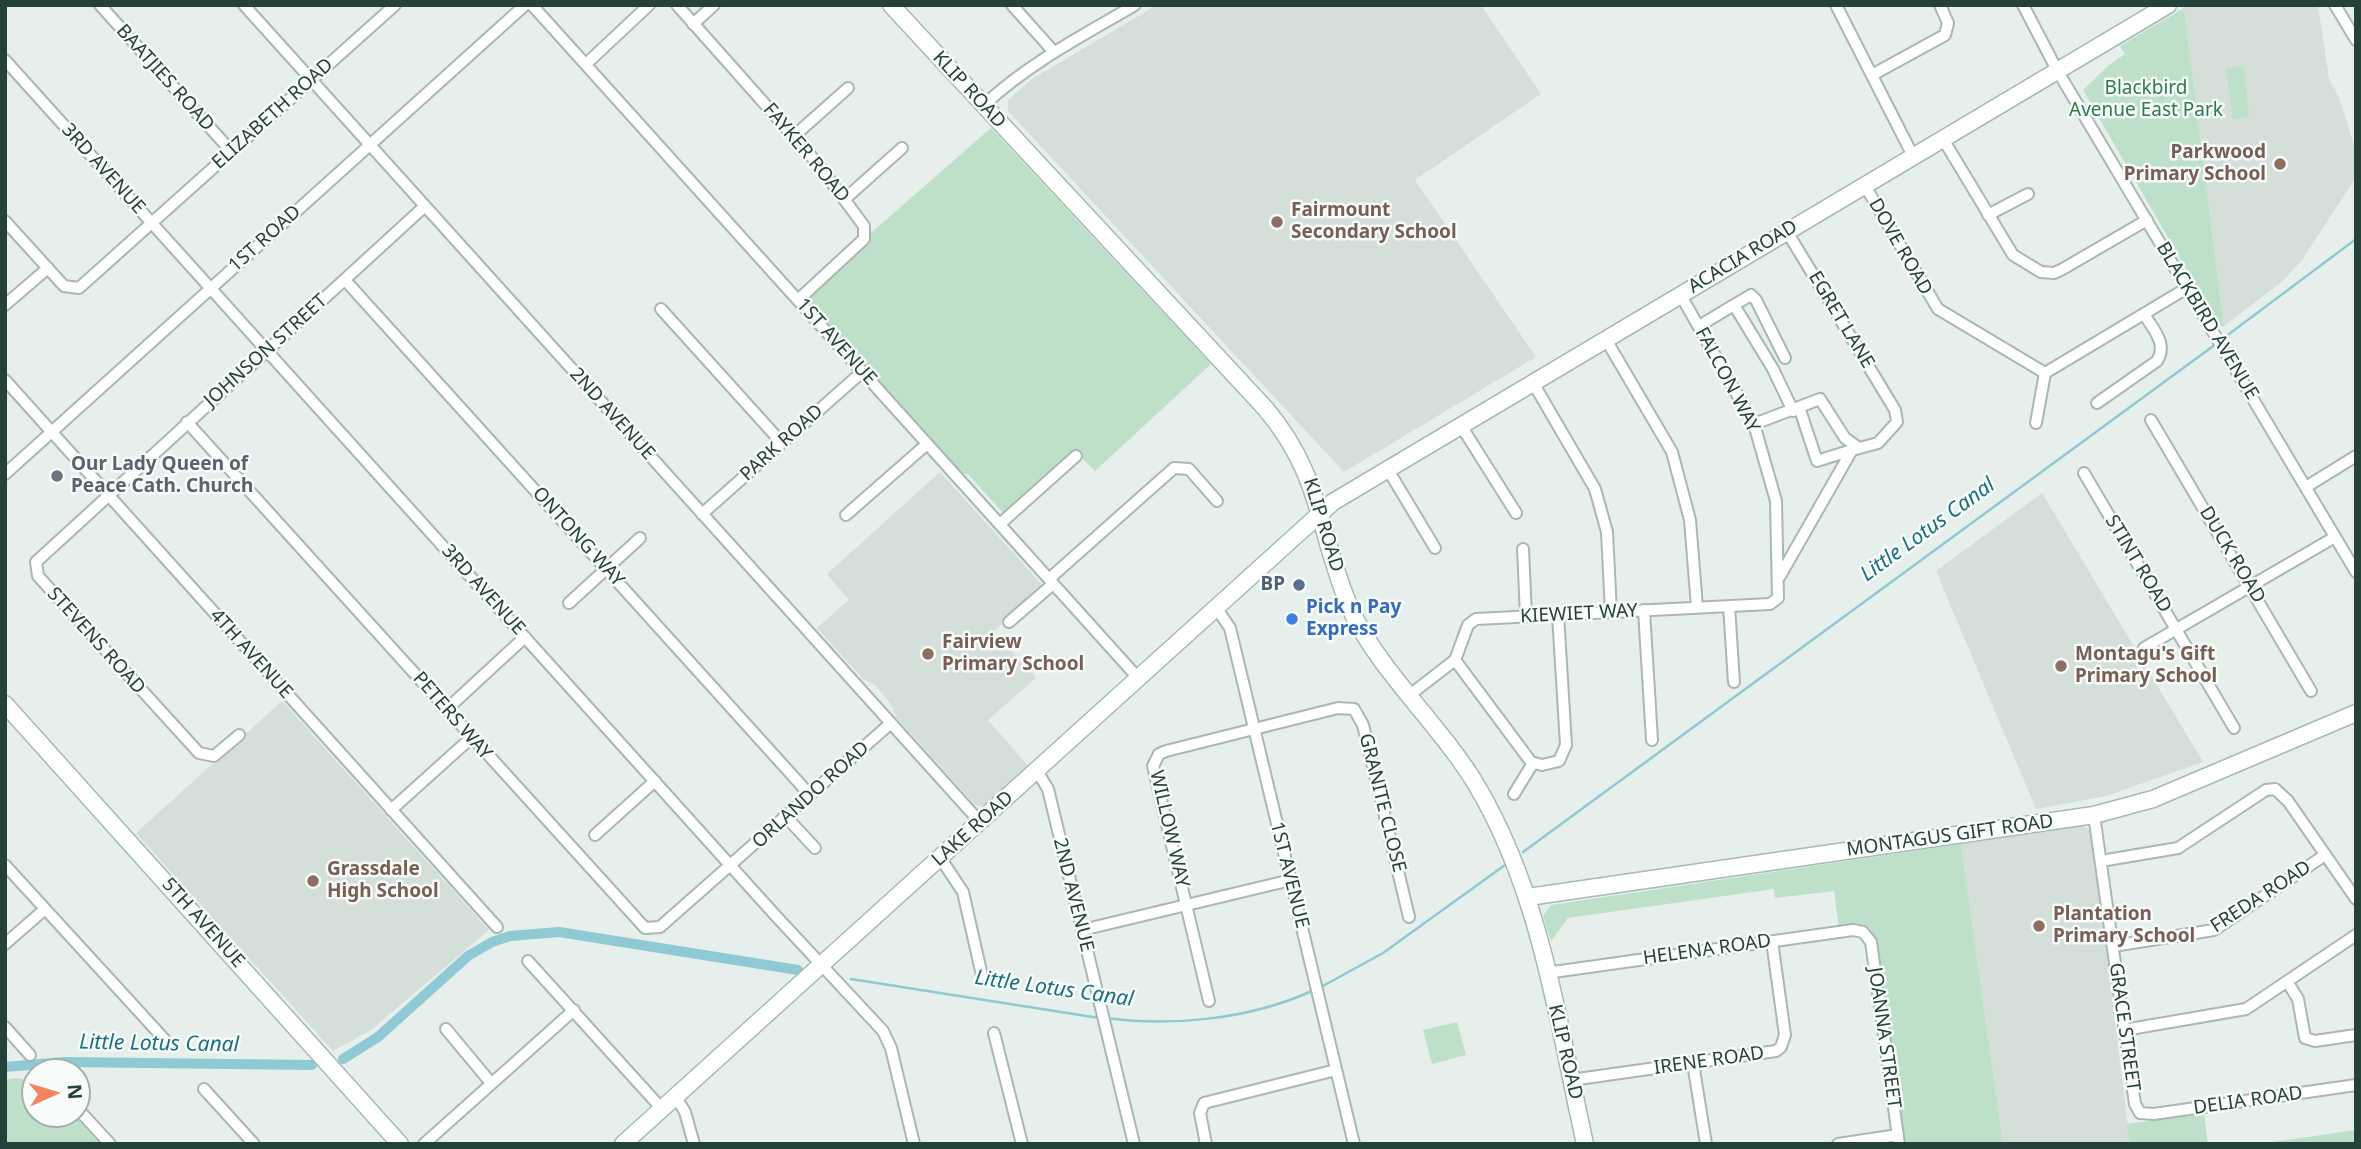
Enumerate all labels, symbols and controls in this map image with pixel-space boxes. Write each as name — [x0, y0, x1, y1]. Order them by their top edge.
street label: BAATJIES ROAD — [111, 20, 219, 136]
street label: KLIP ROAD — [928, 47, 1010, 133]
street label: ELIZABETH ROAD — [208, 54, 338, 174]
park label: Blackbird Avenue East Park — [2069, 78, 2223, 122]
street label: FAYKER ROAD — [758, 99, 854, 207]
street label: 3RD AVENUE — [56, 119, 150, 219]
place label: Parkwood Primary School — [2124, 142, 2266, 186]
marker: Parkwood Primary School — [2272, 156, 2288, 172]
street label: DOVE ROAD — [1863, 195, 1937, 299]
place label: Fairmount Secondary School — [1291, 200, 1457, 244]
street label: 1ST ROAD — [224, 201, 306, 277]
marker: Fairmount Secondary School — [1269, 214, 1285, 230]
street label: ACACIA ROAD — [1684, 215, 1802, 299]
street label: BLACKBIRD AVENUE — [2151, 238, 2263, 404]
street label: EGRET LANE — [1803, 267, 1879, 373]
street label: JOHNSON STREET — [200, 290, 332, 412]
street label: 1ST AVENUE — [791, 294, 881, 390]
street label: FALCON WAY — [1690, 324, 1764, 436]
street label: 2ND AVENUE — [565, 363, 659, 465]
street label: PARK ROAD — [736, 400, 828, 486]
place label: Our Lady Queen of Peace Cath. Church — [71, 454, 253, 498]
marker: Our Lady Queen of Peace Cath. Church — [49, 468, 65, 484]
water label: Little Lotus Canal — [1856, 473, 2000, 587]
street label: KLIP ROAD — [1298, 475, 1348, 575]
street label: ONTONG WAY — [527, 482, 629, 592]
street label: DUCK ROAD — [2194, 503, 2270, 607]
street label: STINT ROAD — [2100, 511, 2176, 617]
street label: 3RD AVENUE — [436, 540, 530, 640]
place label: BP — [1261, 574, 1285, 596]
marker: BP — [1291, 577, 1307, 593]
street label: STEVENS ROAD — [42, 583, 150, 699]
place label: Pick n Pay Express — [1306, 597, 1401, 641]
street label: KIEWIET WAY — [1520, 600, 1638, 628]
street label: 4TH AVENUE — [205, 604, 297, 704]
marker: Pick n Pay Express — [1284, 611, 1300, 627]
place label: Fairview Primary School — [942, 632, 1084, 676]
place label: Montagu's Gift Primary School — [2075, 644, 2217, 688]
marker: Fairview Primary School — [920, 646, 936, 662]
marker: Montagu's Gift Primary School — [2053, 658, 2069, 674]
street label: PETERS WAY — [408, 667, 496, 765]
street label: GRANITE CLOSE — [1354, 731, 1410, 875]
street label: ORLANDO ROAD — [748, 737, 874, 853]
street label: WILLOW WAY — [1144, 768, 1194, 890]
street label: LAKE ROAD — [928, 787, 1018, 871]
street label: MONTAGUS GIFT ROAD — [1845, 810, 2055, 862]
street label: 1ST AVENUE — [1265, 819, 1313, 931]
street label: 2ND AVENUE — [1048, 836, 1098, 954]
street label: FREDA ROAD — [2207, 856, 2315, 938]
place label: Grassdale High School — [327, 859, 439, 903]
street label: 5TH AVENUE — [157, 873, 249, 973]
marker: Grassdale High School — [305, 873, 321, 889]
place label: Plantation Primary School — [2053, 904, 2195, 948]
marker: Plantation Primary School — [2031, 918, 2047, 934]
street label: HELENA ROAD — [1642, 930, 1772, 970]
street label: GRACE STREET — [2104, 961, 2144, 1093]
water label: Little Lotus Canal — [973, 965, 1135, 1013]
street label: JOANNA STREET — [1863, 966, 1905, 1110]
street label: KLIP ROAD — [1543, 1002, 1587, 1102]
water label: Little Lotus Canal — [79, 1030, 239, 1058]
street label: IRENE ROAD — [1652, 1042, 1766, 1080]
north arrow — [21, 1058, 91, 1128]
street label: DELIA ROAD — [2192, 1082, 2304, 1120]
text: N — [61, 1083, 88, 1100]

